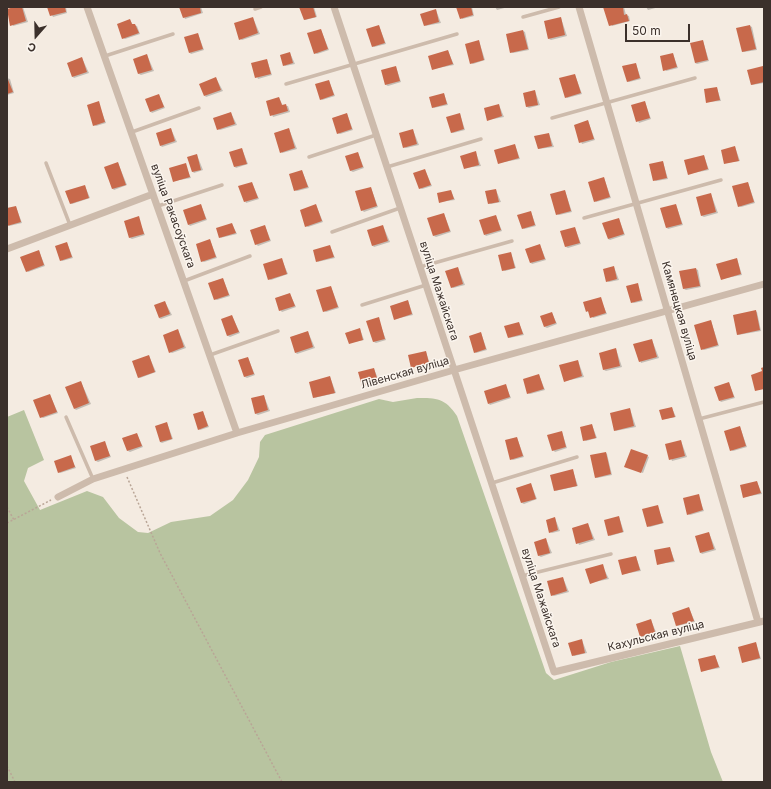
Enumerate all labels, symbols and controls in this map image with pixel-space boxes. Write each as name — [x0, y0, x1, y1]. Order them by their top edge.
north arrow — [16, 16, 56, 56]
scale bar — [627, 16, 692, 42]
text: 50 m — [632, 23, 661, 38]
text: С — [26, 39, 38, 55]
street label: вуліца Ракасоўскага — [148, 162, 198, 270]
street label: вуліца Мажайскага — [417, 240, 461, 342]
street label: Камянецкая вуліца — [659, 260, 699, 362]
street label: Лівенская вуліца — [359, 354, 451, 392]
street label: вуліца Мажайскага — [519, 547, 563, 649]
street label: Кахульская вуліца — [606, 618, 706, 654]

